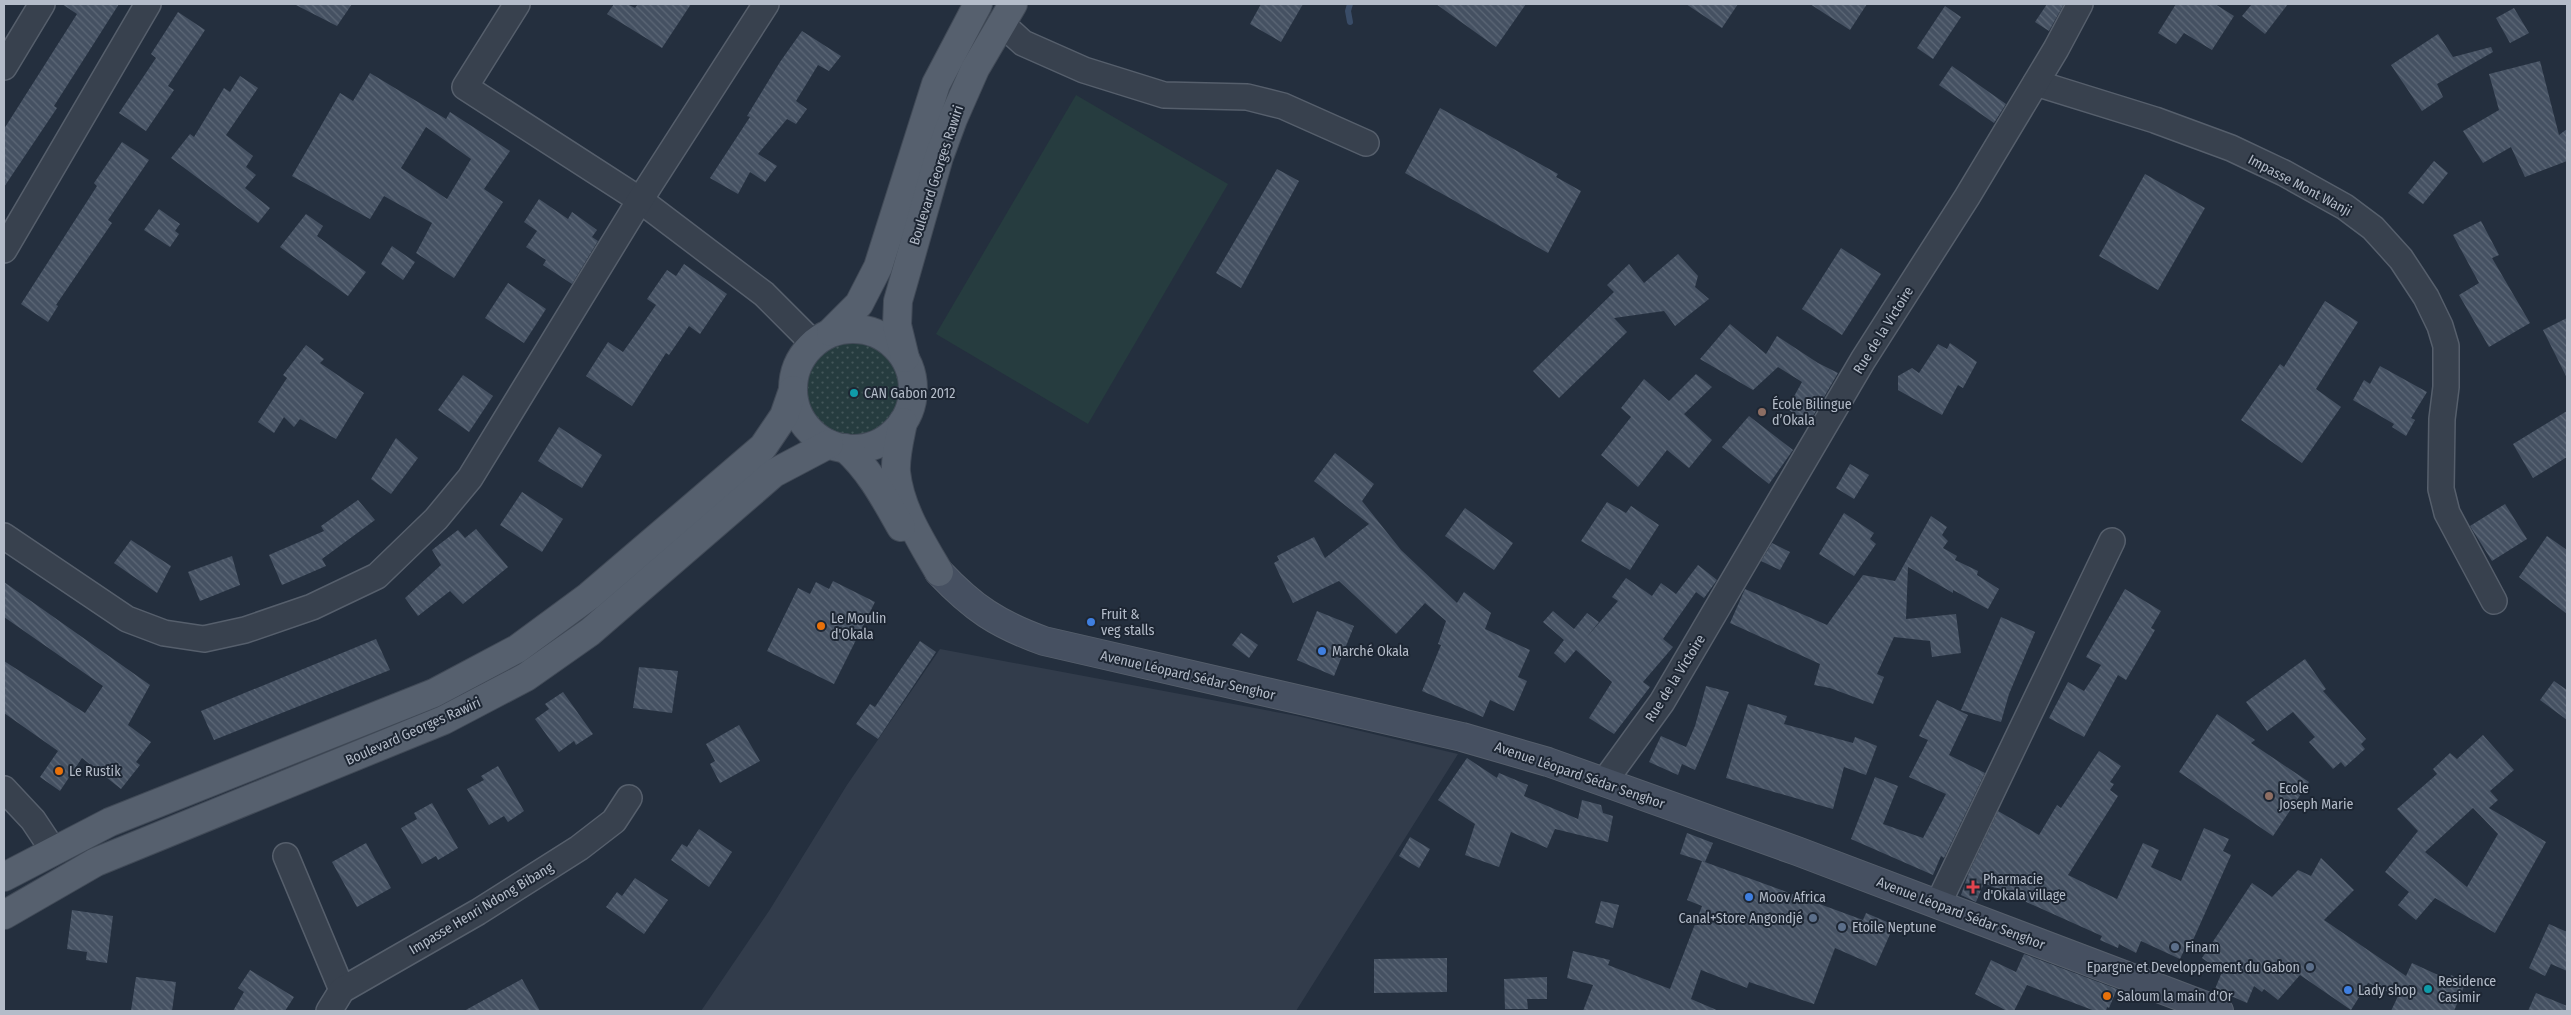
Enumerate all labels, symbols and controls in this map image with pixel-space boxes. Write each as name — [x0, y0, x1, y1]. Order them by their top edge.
street label: Boulevard Georges Rawiri — [906, 103, 967, 247]
street label: Impasse Mont Wanji — [2245, 151, 2354, 220]
street label: Rue de la Victoire — [1850, 283, 1917, 377]
place label: CAN Gabon 2012 — [864, 385, 955, 402]
marker: CAN Gabon 2012 — [848, 387, 860, 399]
place label: École Bilingue d’Okala — [1772, 395, 1852, 429]
marker: École Bilingue d’Okala — [1756, 406, 1768, 418]
place label: Fruit & veg stalls — [1101, 606, 1155, 639]
place label: Le Moulin d'Okala — [831, 610, 886, 643]
marker: Fruit & veg stalls — [1085, 616, 1097, 628]
marker: Le Moulin d'Okala — [815, 620, 827, 632]
street label: Rue de la Victoire — [1642, 631, 1709, 725]
place label: Marché Okala — [1332, 643, 1409, 660]
marker: Marché Okala — [1316, 645, 1328, 657]
street label: Avenue Léopard Sédar Senghor — [1099, 647, 1277, 704]
street label: Boulevard Georges Rawiri — [343, 694, 483, 769]
street label: Avenue Léopard Sédar Senghor — [1493, 738, 1667, 813]
place label: Le Rustik — [69, 763, 121, 780]
marker: Le Rustik — [53, 765, 65, 777]
place label: Ecole Joseph Marie — [2279, 780, 2353, 813]
marker: Ecole Joseph Marie — [2263, 790, 2275, 802]
street label: Impasse Henri Ndong Bibang — [406, 858, 557, 958]
place label: Pharmacie d'Okala village — [1983, 871, 2066, 904]
street label: Avenue Léopard Sédar Senghor — [1874, 873, 2047, 953]
marker: Pharmacie d'Okala village — [1967, 881, 1979, 893]
place label: Moov Africa — [1759, 889, 1826, 906]
marker: Moov Africa — [1743, 891, 1755, 903]
place label: Canal+Store Angondjé — [1679, 910, 1803, 927]
marker: Canal+Store Angondjé — [1807, 912, 1819, 924]
place label: Etoile Neptune — [1852, 919, 1937, 936]
marker: Etoile Neptune — [1836, 921, 1848, 933]
place label: Finam — [2185, 939, 2219, 956]
marker: Finam — [2169, 941, 2181, 953]
place label: Epargne et Developpement du Gabon — [2087, 959, 2300, 976]
marker: Epargne et Developpement du Gabon — [2304, 961, 2316, 973]
place label: Residence Casimir — [2438, 973, 2496, 1006]
place label: Lady shop — [2358, 982, 2416, 999]
marker: Residence Casimir — [2422, 983, 2434, 995]
marker: Lady shop — [2342, 984, 2354, 996]
place label: Saloum la main d'Or — [2117, 988, 2233, 1005]
marker: Saloum la main d'Or — [2101, 990, 2113, 1002]

